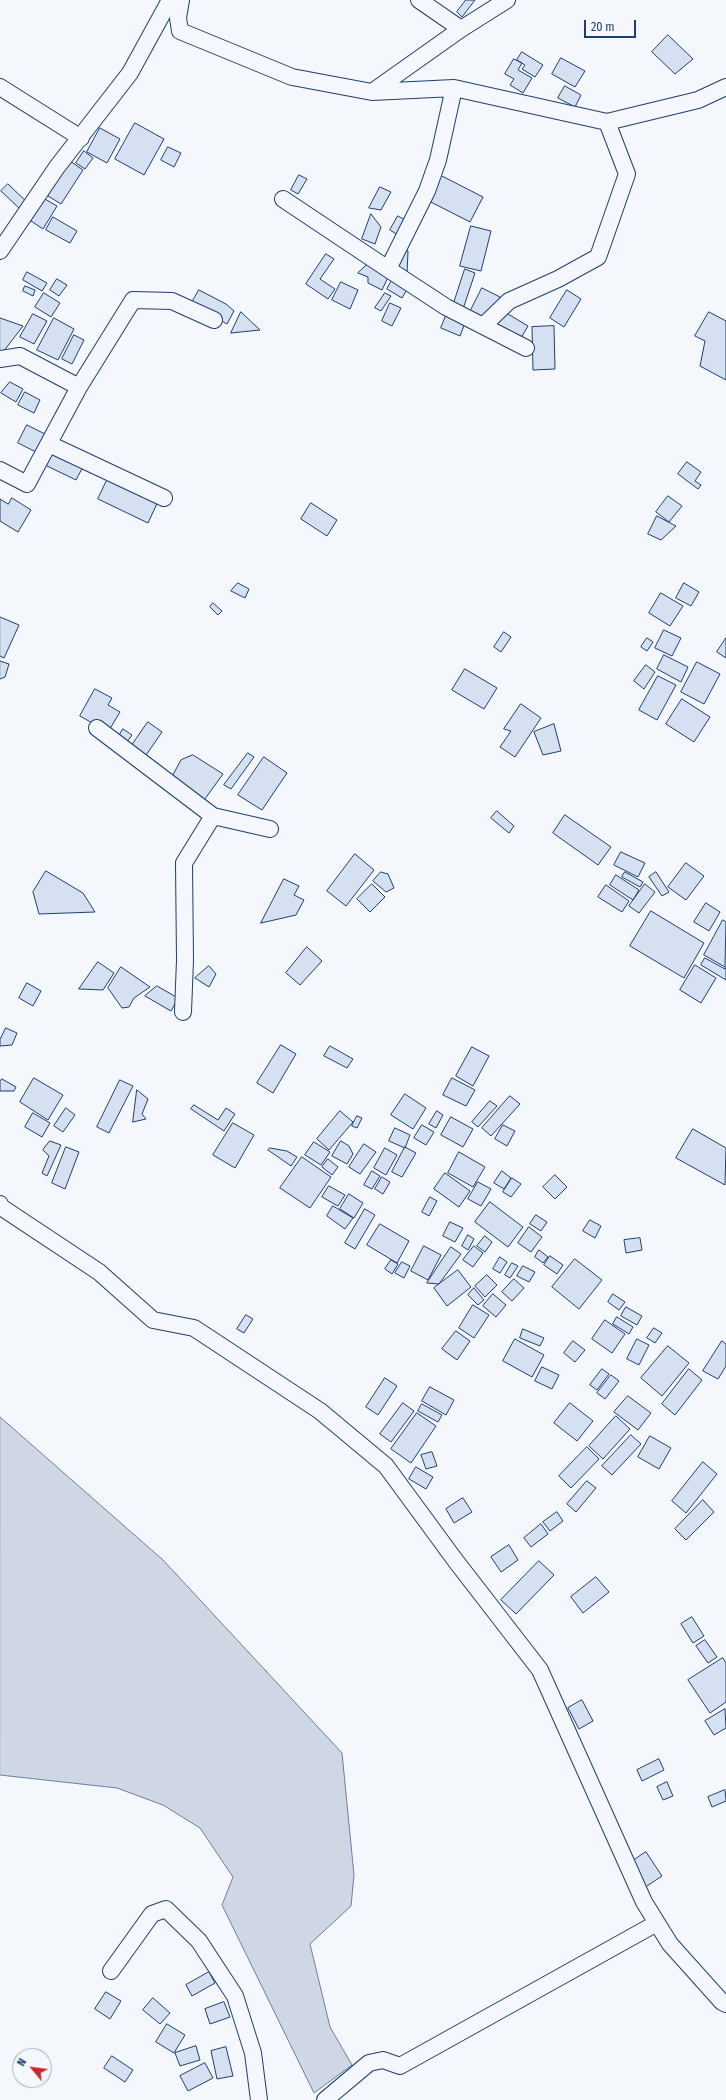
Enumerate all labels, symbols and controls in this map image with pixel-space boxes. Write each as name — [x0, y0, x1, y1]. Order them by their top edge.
scale bar — [586, 12, 638, 38]
text: 20 m — [591, 20, 615, 34]
north arrow — [12, 2048, 52, 2088]
text: N — [15, 2056, 29, 2068]

